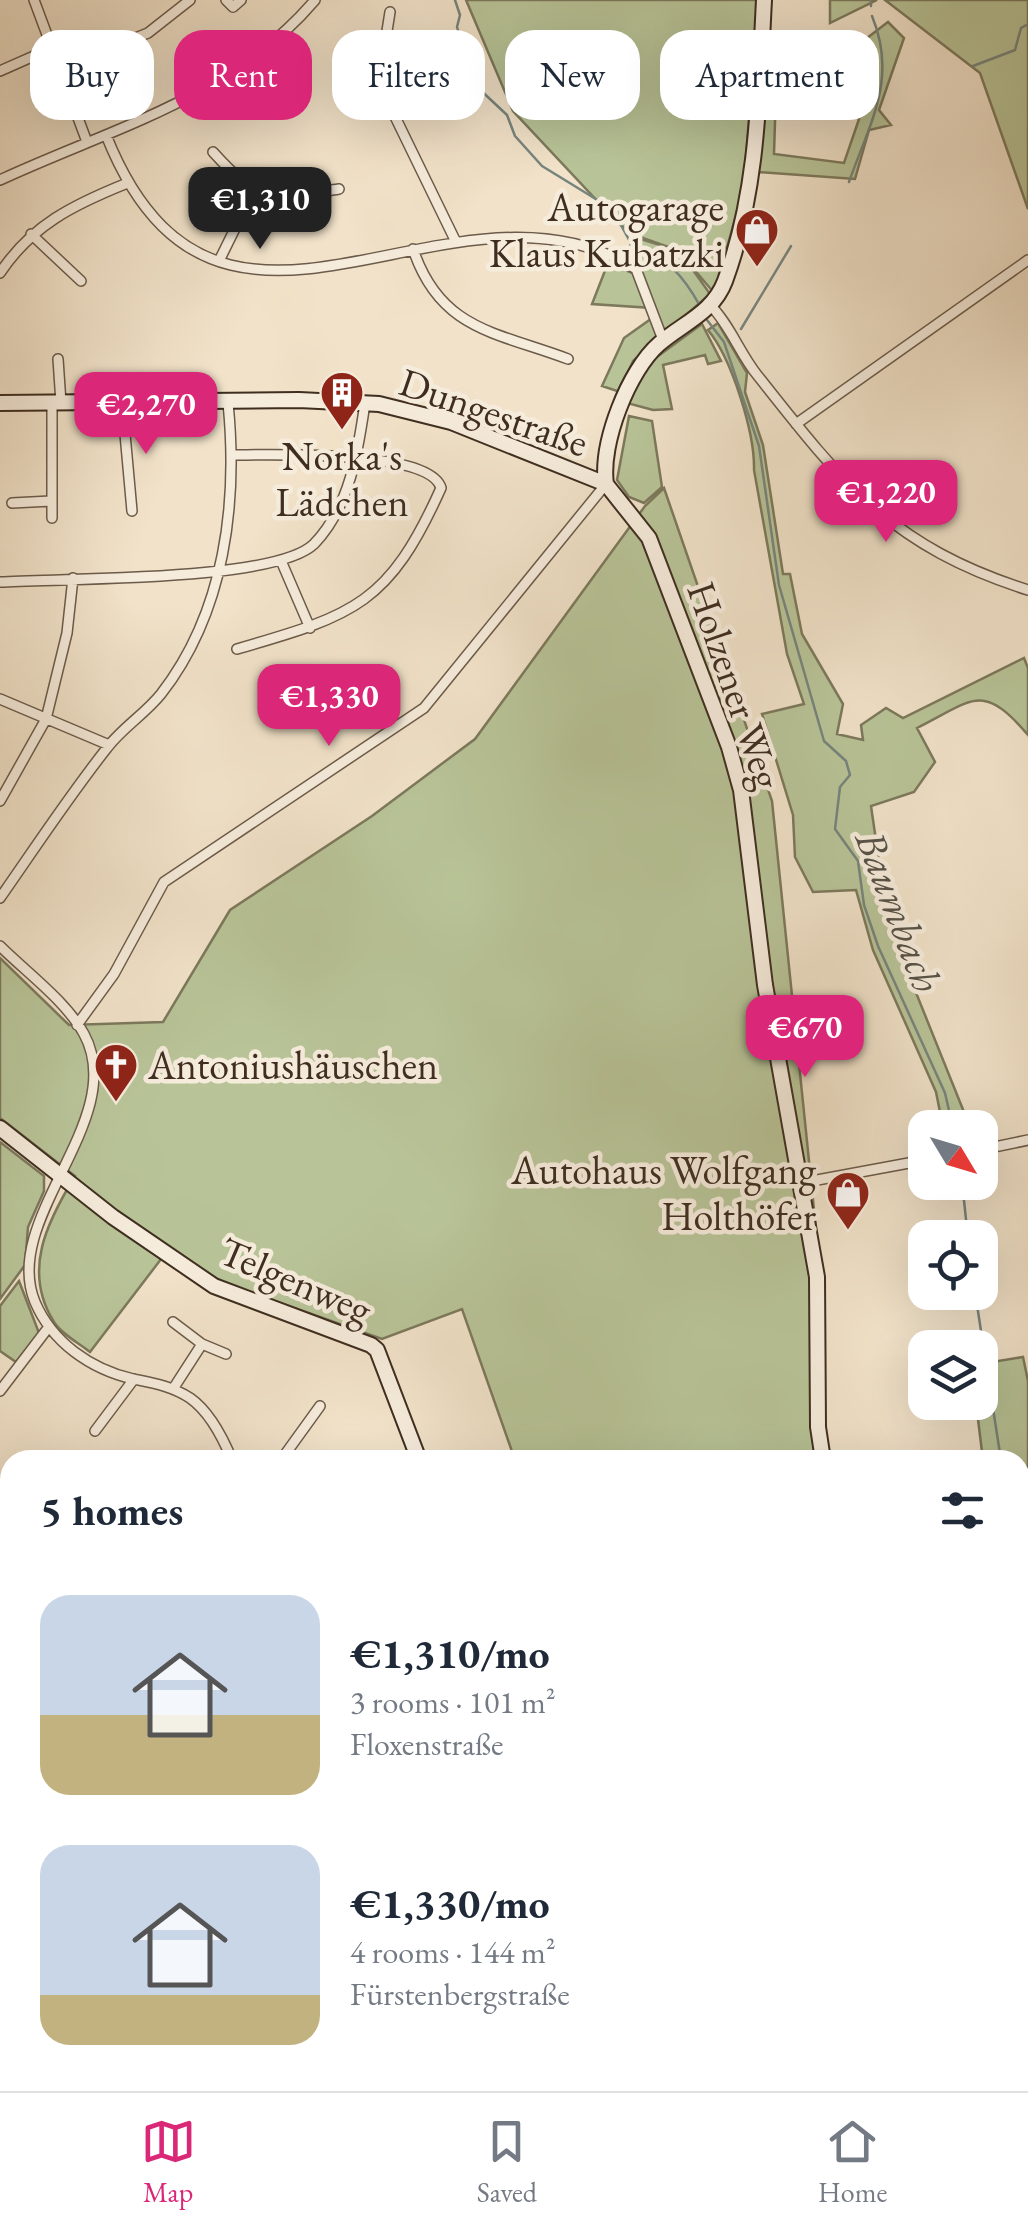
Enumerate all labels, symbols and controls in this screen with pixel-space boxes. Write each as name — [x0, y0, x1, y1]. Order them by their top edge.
chip: Buy — [30, 30, 154, 120]
chip: Rent — [174, 30, 312, 120]
chip: Filters — [332, 30, 485, 120]
chip: New — [505, 30, 640, 120]
chip: Apartment — [660, 30, 879, 120]
pin: €1,310 — [179, 167, 341, 252]
text: €1,310 — [210, 178, 310, 220]
place label: Autogarage Klaus Kubatzki — [489, 181, 724, 279]
shop icon: Autogarage Klaus Kubatzki — [734, 207, 780, 268]
street label: Dungestraße — [393, 356, 595, 468]
building icon: Norka's Lädchen — [319, 370, 365, 431]
pin: €2,270 — [65, 372, 227, 457]
text: €2,270 — [96, 383, 196, 425]
place label: Norka's Lädchen — [275, 430, 409, 528]
pin: €1,220 — [805, 460, 967, 545]
text: €1,220 — [836, 471, 936, 513]
street label: Holzener Weg — [675, 575, 795, 796]
pin: €1,330 — [248, 664, 410, 749]
text: €1,330 — [279, 675, 379, 717]
water label: Baumbach — [843, 821, 955, 1000]
pin: €670 — [746, 995, 864, 1080]
text: €670 — [768, 1006, 842, 1048]
place label: Antoniushäuschen — [147, 1039, 438, 1091]
church icon: Antoniushäuschen — [93, 1042, 139, 1103]
north arrow — [908, 1110, 998, 1200]
map controls — [908, 1110, 998, 1420]
place label: Autohaus Wolfgang Holthöfer — [510, 1144, 817, 1242]
shop icon: Autohaus Wolfgang Holthöfer — [825, 1170, 871, 1231]
button: locate — [908, 1220, 998, 1310]
street label: Telgenweg — [212, 1225, 380, 1335]
button: layers — [908, 1330, 998, 1420]
text: 5 homes — [40, 1483, 183, 1538]
icon: filters — [935, 1483, 990, 1538]
text: €1,310/mo — [350, 1626, 550, 1681]
icon: home — [120, 1635, 240, 1755]
text: 3 rooms · 101 m² — [350, 1681, 556, 1723]
text: Floxenstraße — [350, 1723, 504, 1765]
text: €1,330/mo — [350, 1876, 550, 1931]
icon: home — [120, 1885, 240, 2005]
text: 4 rooms · 144 m² — [350, 1931, 556, 1973]
text: Fürstenbergstraße — [350, 1973, 570, 2015]
tab: Map — [141, 2114, 196, 2210]
tab: Saved — [477, 2114, 537, 2210]
tab: Home — [818, 2114, 887, 2210]

